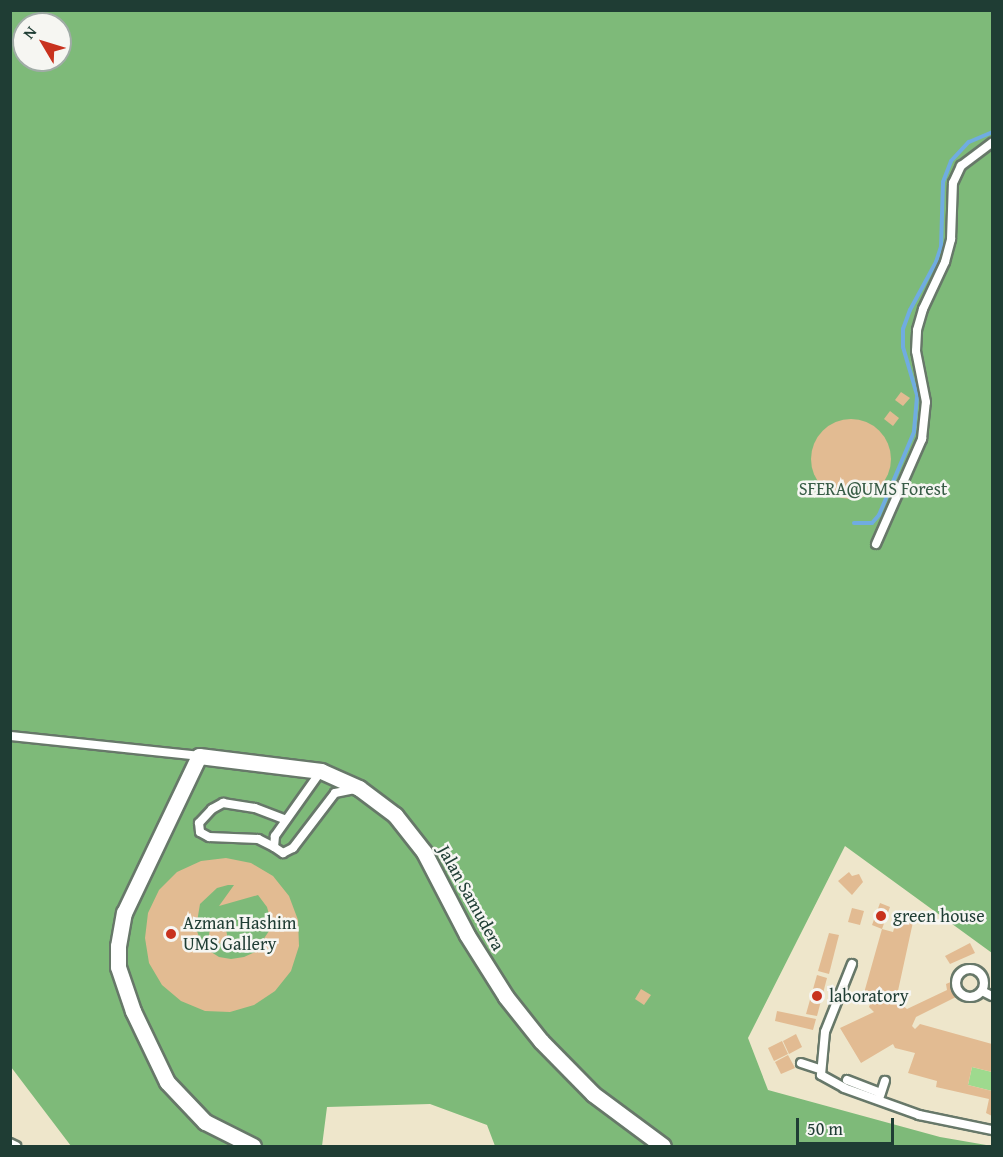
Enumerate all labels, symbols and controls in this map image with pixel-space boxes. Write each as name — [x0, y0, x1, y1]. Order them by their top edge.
north arrow — [12, 12, 72, 72]
text: N — [17, 21, 42, 44]
park label: SFERA@UMS Forest — [799, 478, 947, 500]
street label: Jalan Samudera — [433, 841, 509, 955]
place label: green house — [893, 905, 985, 927]
marker: green house — [874, 909, 888, 923]
place label: Azman Hashim UMS Gallery — [183, 913, 297, 956]
marker: Azman Hashim UMS Gallery — [164, 927, 178, 941]
place label: laboratory — [829, 985, 909, 1007]
marker: laboratory — [810, 989, 824, 1003]
scale bar — [799, 1106, 896, 1144]
text: 50 m — [807, 1115, 843, 1142]

